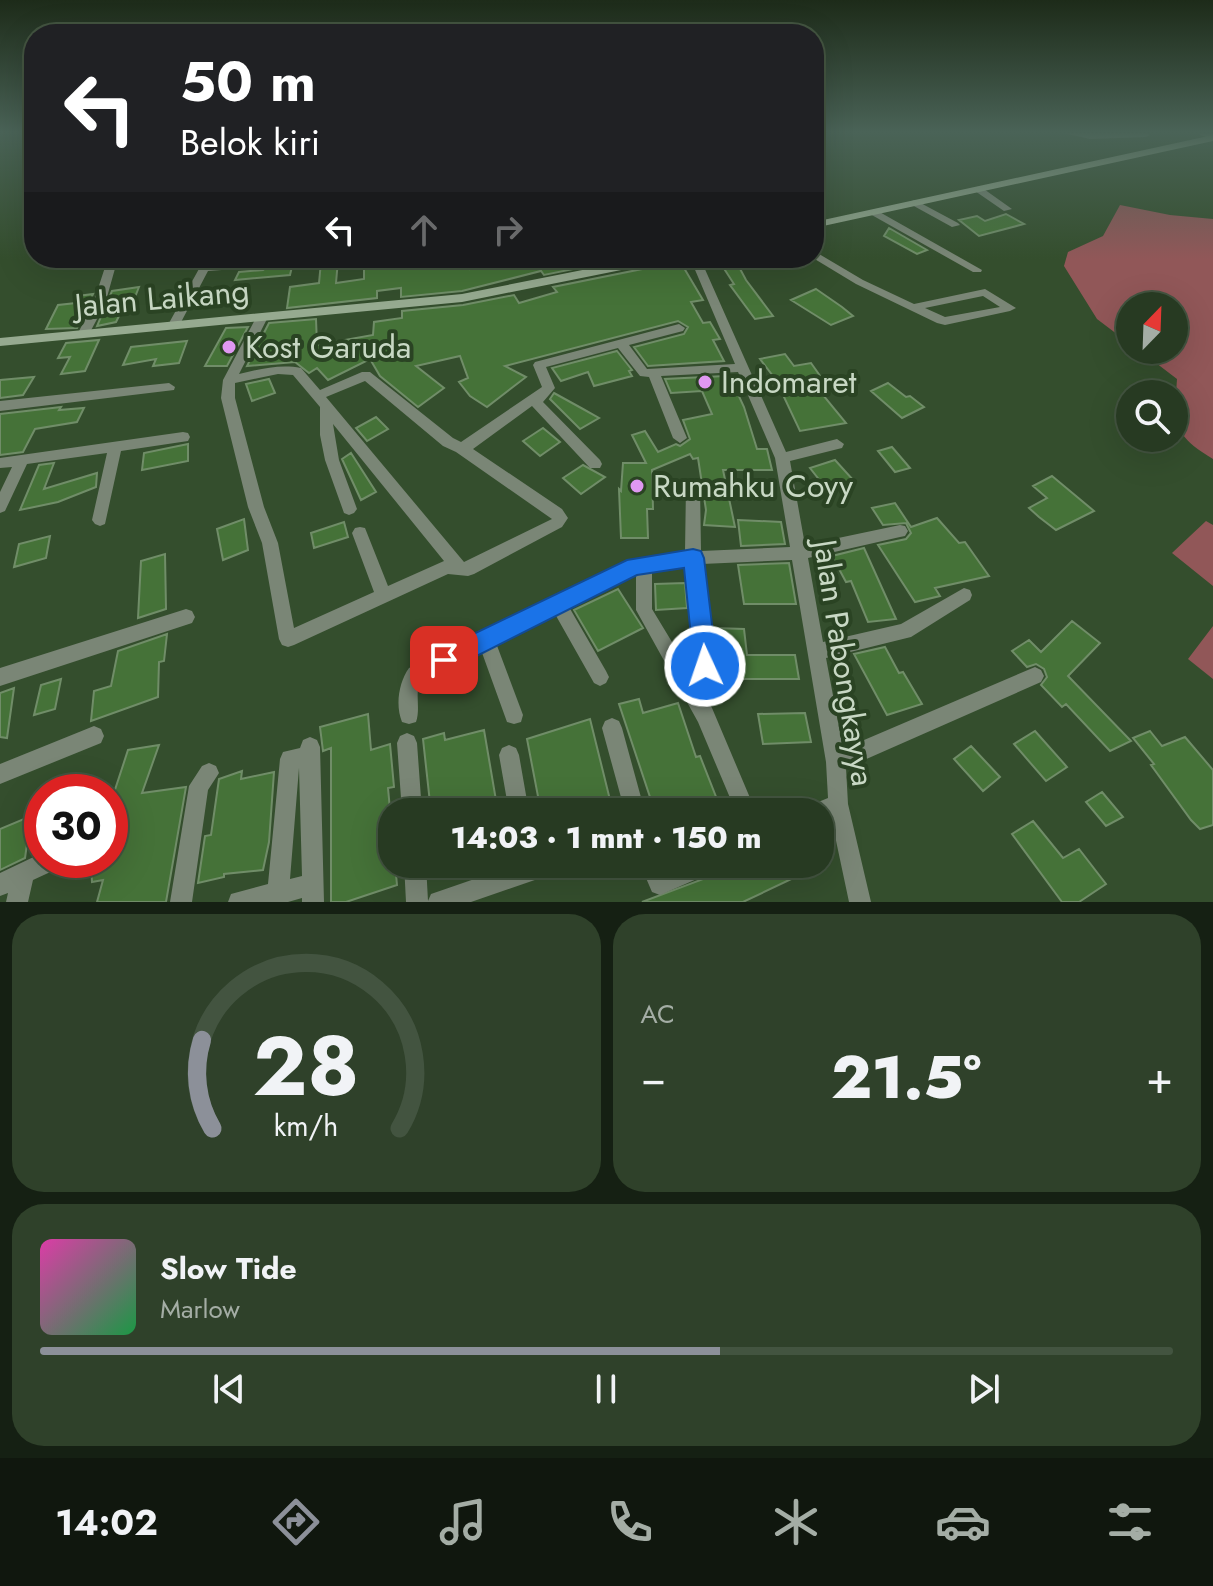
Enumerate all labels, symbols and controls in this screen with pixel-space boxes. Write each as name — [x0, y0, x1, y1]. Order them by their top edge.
text: 50 m — [180, 41, 316, 122]
icon: left — [48, 56, 152, 160]
text: Belok kiri — [180, 116, 320, 168]
icon: left — [318, 208, 362, 252]
icon: ahead — [402, 208, 446, 252]
icon: right — [486, 208, 530, 252]
street label: Jalan Laikang — [69, 267, 251, 329]
north arrow — [1116, 292, 1188, 364]
map controls — [1116, 292, 1188, 452]
place label: Kost Garuda — [245, 324, 411, 370]
marker: Kost Garuda — [220, 338, 238, 356]
place label: Indomaret — [721, 359, 857, 405]
marker: Indomaret — [696, 373, 714, 391]
button: search — [1116, 380, 1188, 452]
place label: Rumahku Coyy — [653, 463, 854, 509]
marker: Rumahku Coyy — [628, 477, 646, 495]
street label: Jalan Pabongkayya — [801, 533, 886, 789]
position arrow — [663, 624, 747, 708]
pin — [410, 626, 478, 694]
icon: arrive — [422, 638, 466, 682]
speed limit sign: 30 — [24, 774, 128, 878]
text: 14:03 · 1 mnt · 150 m — [450, 816, 762, 859]
text: AC — [641, 995, 675, 1033]
text: 28 — [253, 1006, 360, 1126]
text: 21.5° — [831, 1034, 981, 1121]
text: − — [641, 1046, 666, 1110]
text: + — [1146, 1046, 1173, 1110]
text: km/h — [274, 1105, 339, 1147]
text: Slow Tide — [160, 1247, 297, 1290]
text: Marlow — [160, 1290, 240, 1328]
icon: previous — [207, 1367, 251, 1411]
icon: pause — [584, 1367, 628, 1411]
icon: next — [962, 1367, 1006, 1411]
icon: directions — [268, 1494, 324, 1550]
icon: music — [435, 1494, 491, 1550]
icon: phone — [602, 1494, 658, 1550]
icon: climate — [768, 1494, 824, 1550]
icon: car — [935, 1494, 991, 1550]
icon: filters — [1102, 1494, 1158, 1550]
text: 14:02 — [55, 1496, 158, 1548]

